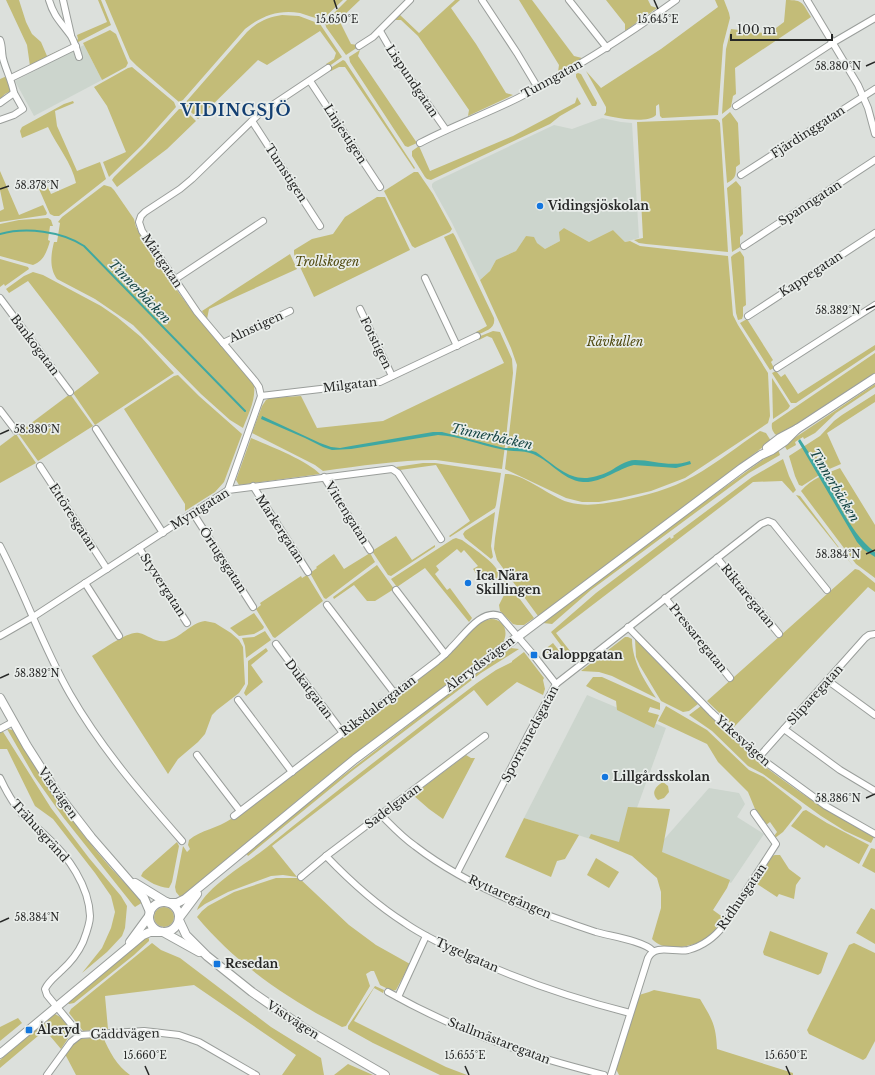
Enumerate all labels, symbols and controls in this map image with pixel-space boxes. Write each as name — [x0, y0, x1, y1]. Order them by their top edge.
text: 15.650°E — [316, 13, 358, 26]
text: 15.645°E — [637, 13, 679, 26]
scale bar — [731, 16, 832, 42]
text: 100 m — [737, 22, 776, 37]
street label: Lispundgatan — [383, 42, 442, 120]
street label: Tunngatan — [519, 56, 585, 101]
text: 58.380°N — [815, 60, 861, 73]
district label: VIDINGSJÖ — [179, 100, 292, 120]
street label: Linjestigen — [321, 101, 370, 166]
street label: Fjärdinggatan — [768, 102, 847, 161]
street label: Tumstigen — [262, 141, 311, 205]
street label: Spanngatan — [775, 177, 844, 229]
text: 58.378°N — [15, 179, 59, 192]
place label: Vidingsjöskolan — [547, 198, 649, 213]
marker: Vidingsjöskolan — [535, 201, 545, 211]
street label: Måttgatan — [139, 231, 186, 291]
street label: Kappegatan — [776, 248, 845, 300]
park label: Trollskogen — [295, 254, 360, 269]
water label: Tinnerbäcken — [105, 256, 175, 327]
text: 58.382°N — [815, 304, 861, 317]
street label: Alnstigen — [226, 308, 285, 346]
street label: Bankogatan — [8, 311, 63, 378]
street label: Fotstigen — [357, 314, 396, 371]
park label: Rävkullen — [586, 334, 644, 349]
street label: Milgatan — [322, 374, 378, 395]
water label: Tinnerbäcken — [450, 420, 534, 453]
text: 58.380°N — [14, 423, 60, 436]
water label: Tinnerbäcken — [806, 445, 863, 525]
street label: Vittengatan — [322, 478, 373, 547]
street label: Ettöresgatan — [46, 480, 101, 553]
street label: Myntgatan — [168, 485, 232, 533]
street label: Markergatan — [253, 492, 308, 566]
street label: Örtugsgatan — [197, 523, 251, 596]
text: 58.384°N — [816, 548, 860, 561]
street label: Styvergatan — [137, 550, 190, 619]
street label: Riktaregatan — [718, 561, 779, 631]
place label: Ica Nära Skillingen — [476, 568, 541, 597]
marker: Ica Nära Skillingen — [463, 578, 473, 588]
street label: Pressaregatan — [666, 600, 731, 675]
street label: Ålerydsvägen — [441, 632, 517, 695]
place label: Galoppgatan — [542, 647, 623, 662]
marker: Galoppgatan — [529, 650, 539, 660]
street label: Dukatgatan — [282, 656, 337, 721]
street label: Sliparegatan — [784, 661, 846, 728]
text: 58.382°N — [14, 667, 60, 680]
street label: Riksdalergatan — [337, 672, 419, 739]
street label: Sporrsmedsgatan — [498, 683, 561, 785]
street label: Yrkesvägen — [712, 711, 774, 769]
street label: Vistvägen — [35, 763, 82, 821]
place label: Lillgårdsskolan — [613, 769, 710, 784]
marker: Lillgårdsskolan — [600, 772, 610, 782]
street label: Sadelgatan — [362, 780, 424, 832]
text: 58.386°N — [815, 792, 861, 805]
street label: Trähusgränd — [8, 796, 72, 865]
street label: Ridhusgatan — [714, 861, 769, 933]
street label: Ryttaregången — [466, 872, 554, 922]
text: 58.384°N — [15, 911, 59, 924]
street label: Tygelgatan — [433, 934, 501, 975]
place label: Resedan — [225, 956, 279, 971]
marker: Resedan — [212, 959, 222, 969]
street label: Vistvägen — [263, 997, 322, 1042]
street label: Stallmästaregatan — [446, 1014, 553, 1067]
place label: Åleryd — [36, 1021, 81, 1037]
marker: Åleryd — [24, 1025, 34, 1035]
street label: Gäddvägen — [90, 1025, 160, 1042]
text: 15.660°E — [123, 1049, 167, 1062]
text: 15.655°E — [444, 1049, 486, 1062]
text: 15.650°E — [765, 1049, 807, 1062]

